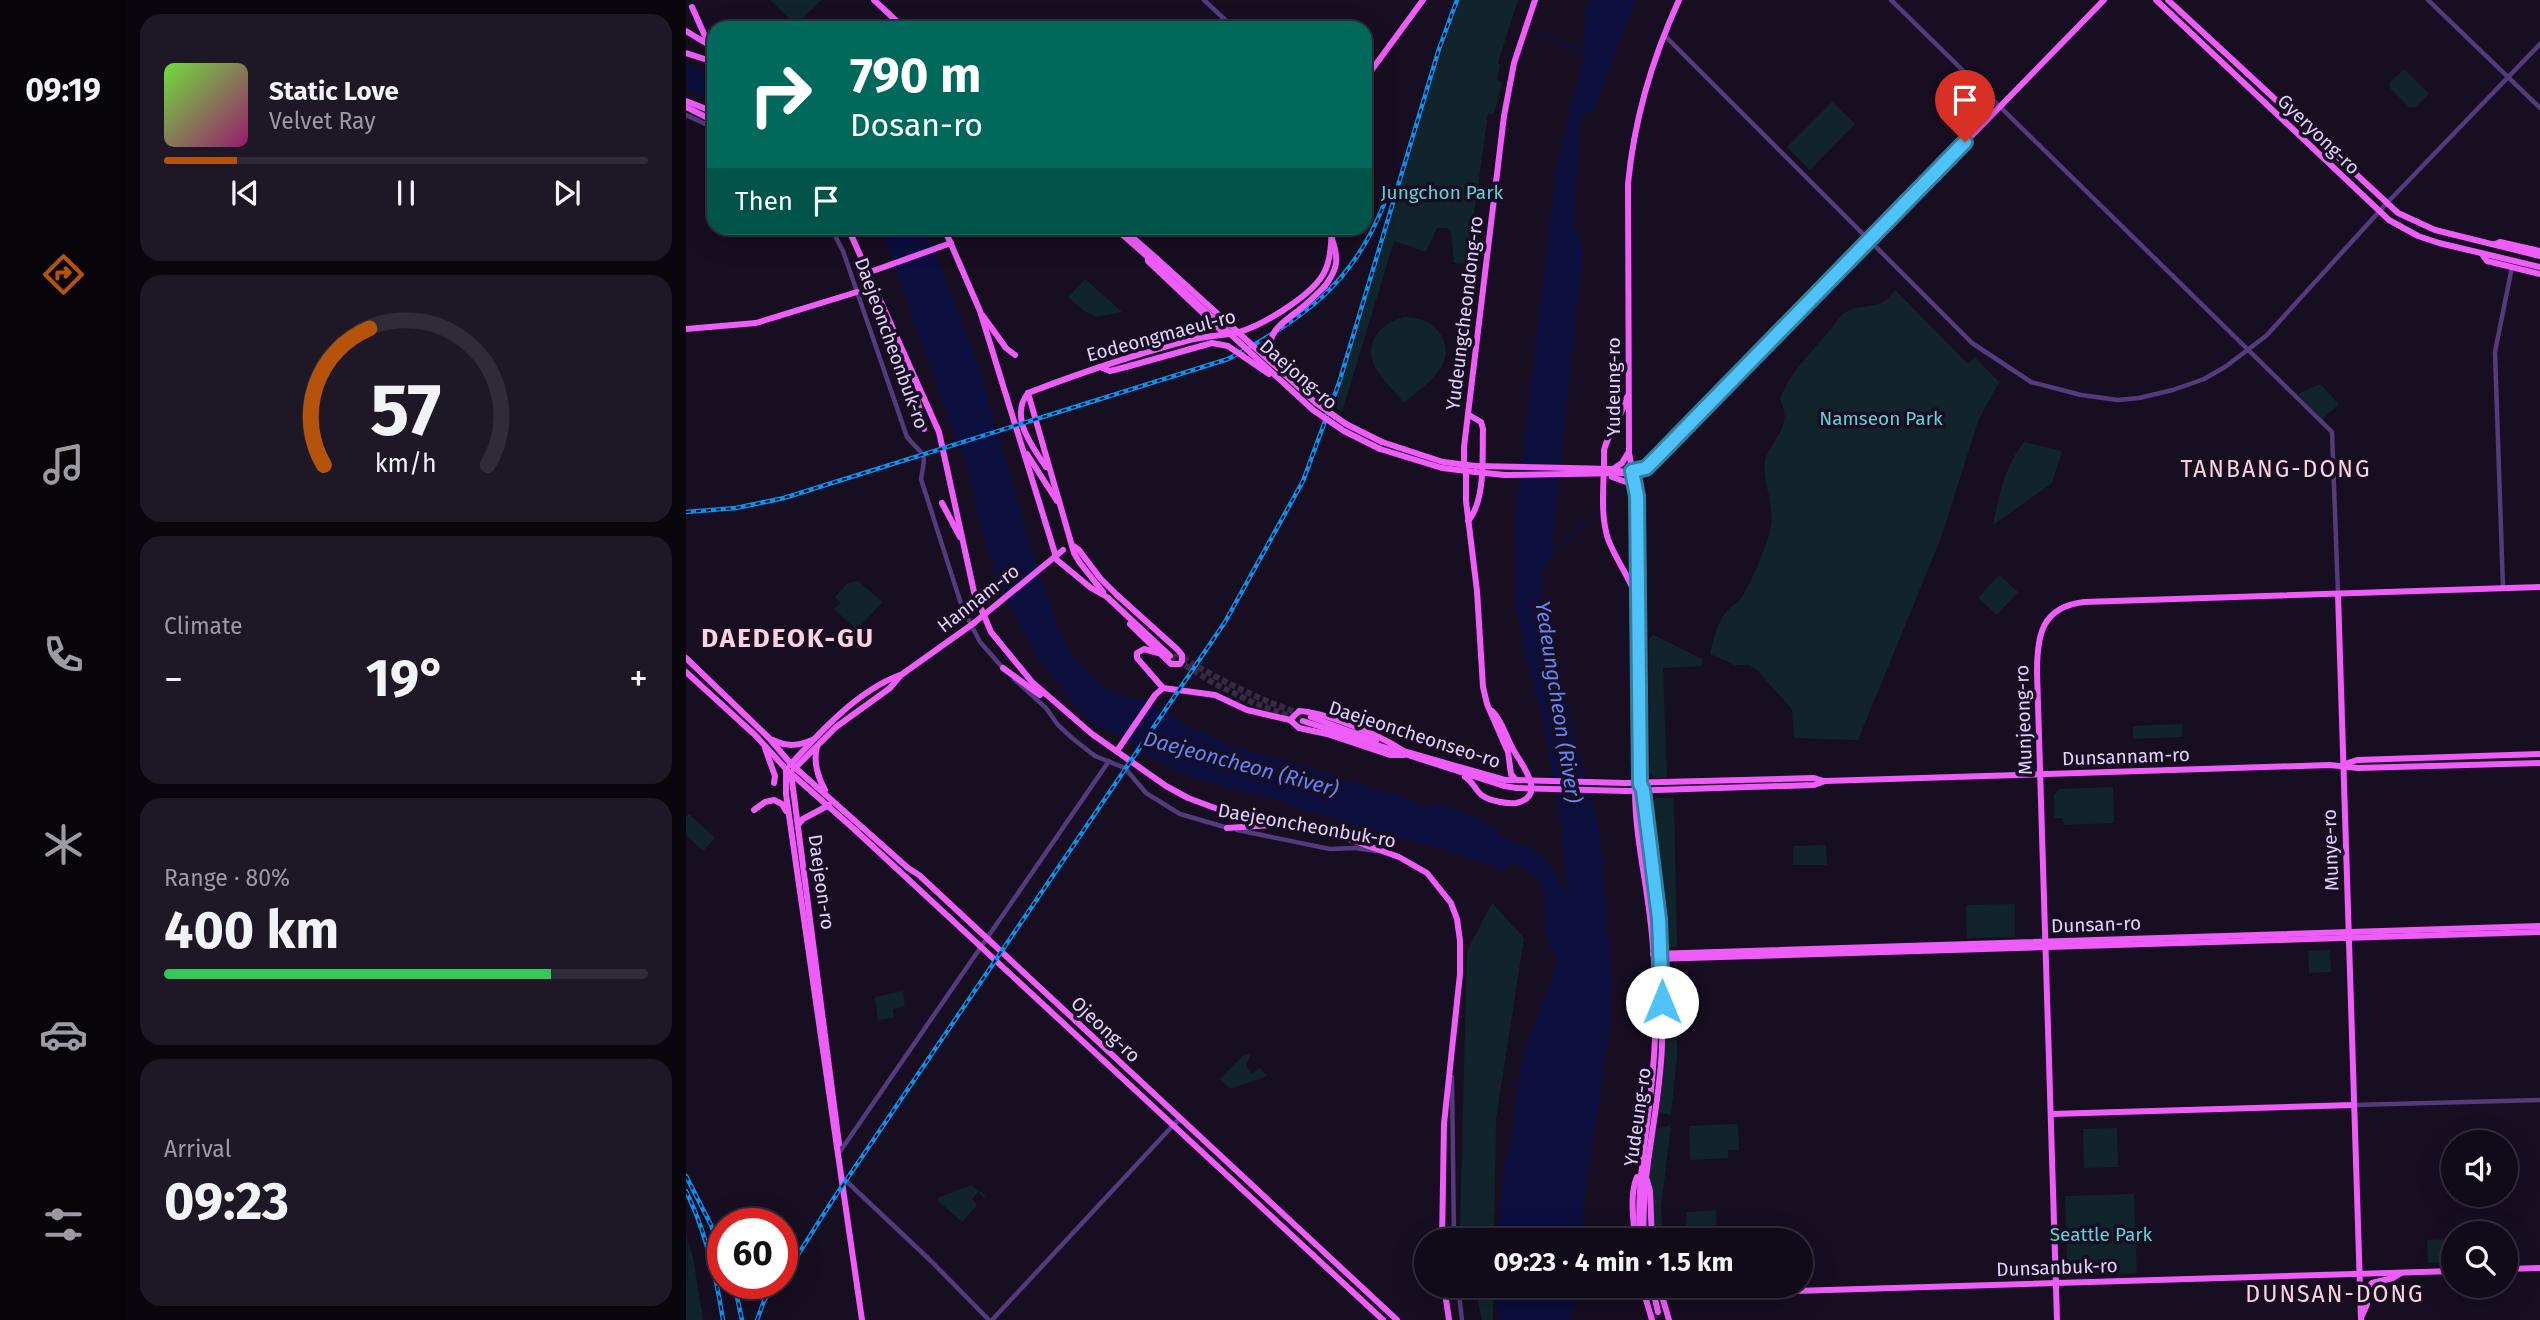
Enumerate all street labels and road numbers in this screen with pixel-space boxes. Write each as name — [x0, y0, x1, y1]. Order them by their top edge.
street label: Gyeryong-ro — [2273, 89, 2365, 179]
street label: Yudeungcheondong-ro — [1441, 215, 1488, 412]
street label: Daejeoncheonbuk-ro — [850, 254, 933, 432]
street label: Eodeongmaeul-ro — [1084, 304, 1238, 366]
street label: Daejong-ro — [1255, 334, 1342, 414]
street label: Yudeung-ro — [1602, 337, 1625, 437]
street label: Hannam-ro — [933, 559, 1024, 638]
street label: Munjeong-ro — [2010, 665, 2037, 775]
street label: Daejeoncheonseo-ro — [1326, 696, 1504, 773]
street label: Dunsannam-ro — [2062, 743, 2190, 770]
street label: Daejeoncheonbuk-ro — [1216, 799, 1398, 852]
street label: Munye-ro — [2318, 809, 2343, 891]
street label: Daejeon-ro — [803, 833, 840, 931]
street label: Dunsan-ro — [2051, 911, 2141, 938]
street label: Ojeong-ro — [1066, 992, 1145, 1067]
street label: Yudeung-ro — [1619, 1066, 1656, 1168]
street label: Dunsanbuk-ro — [1996, 1254, 2118, 1281]

